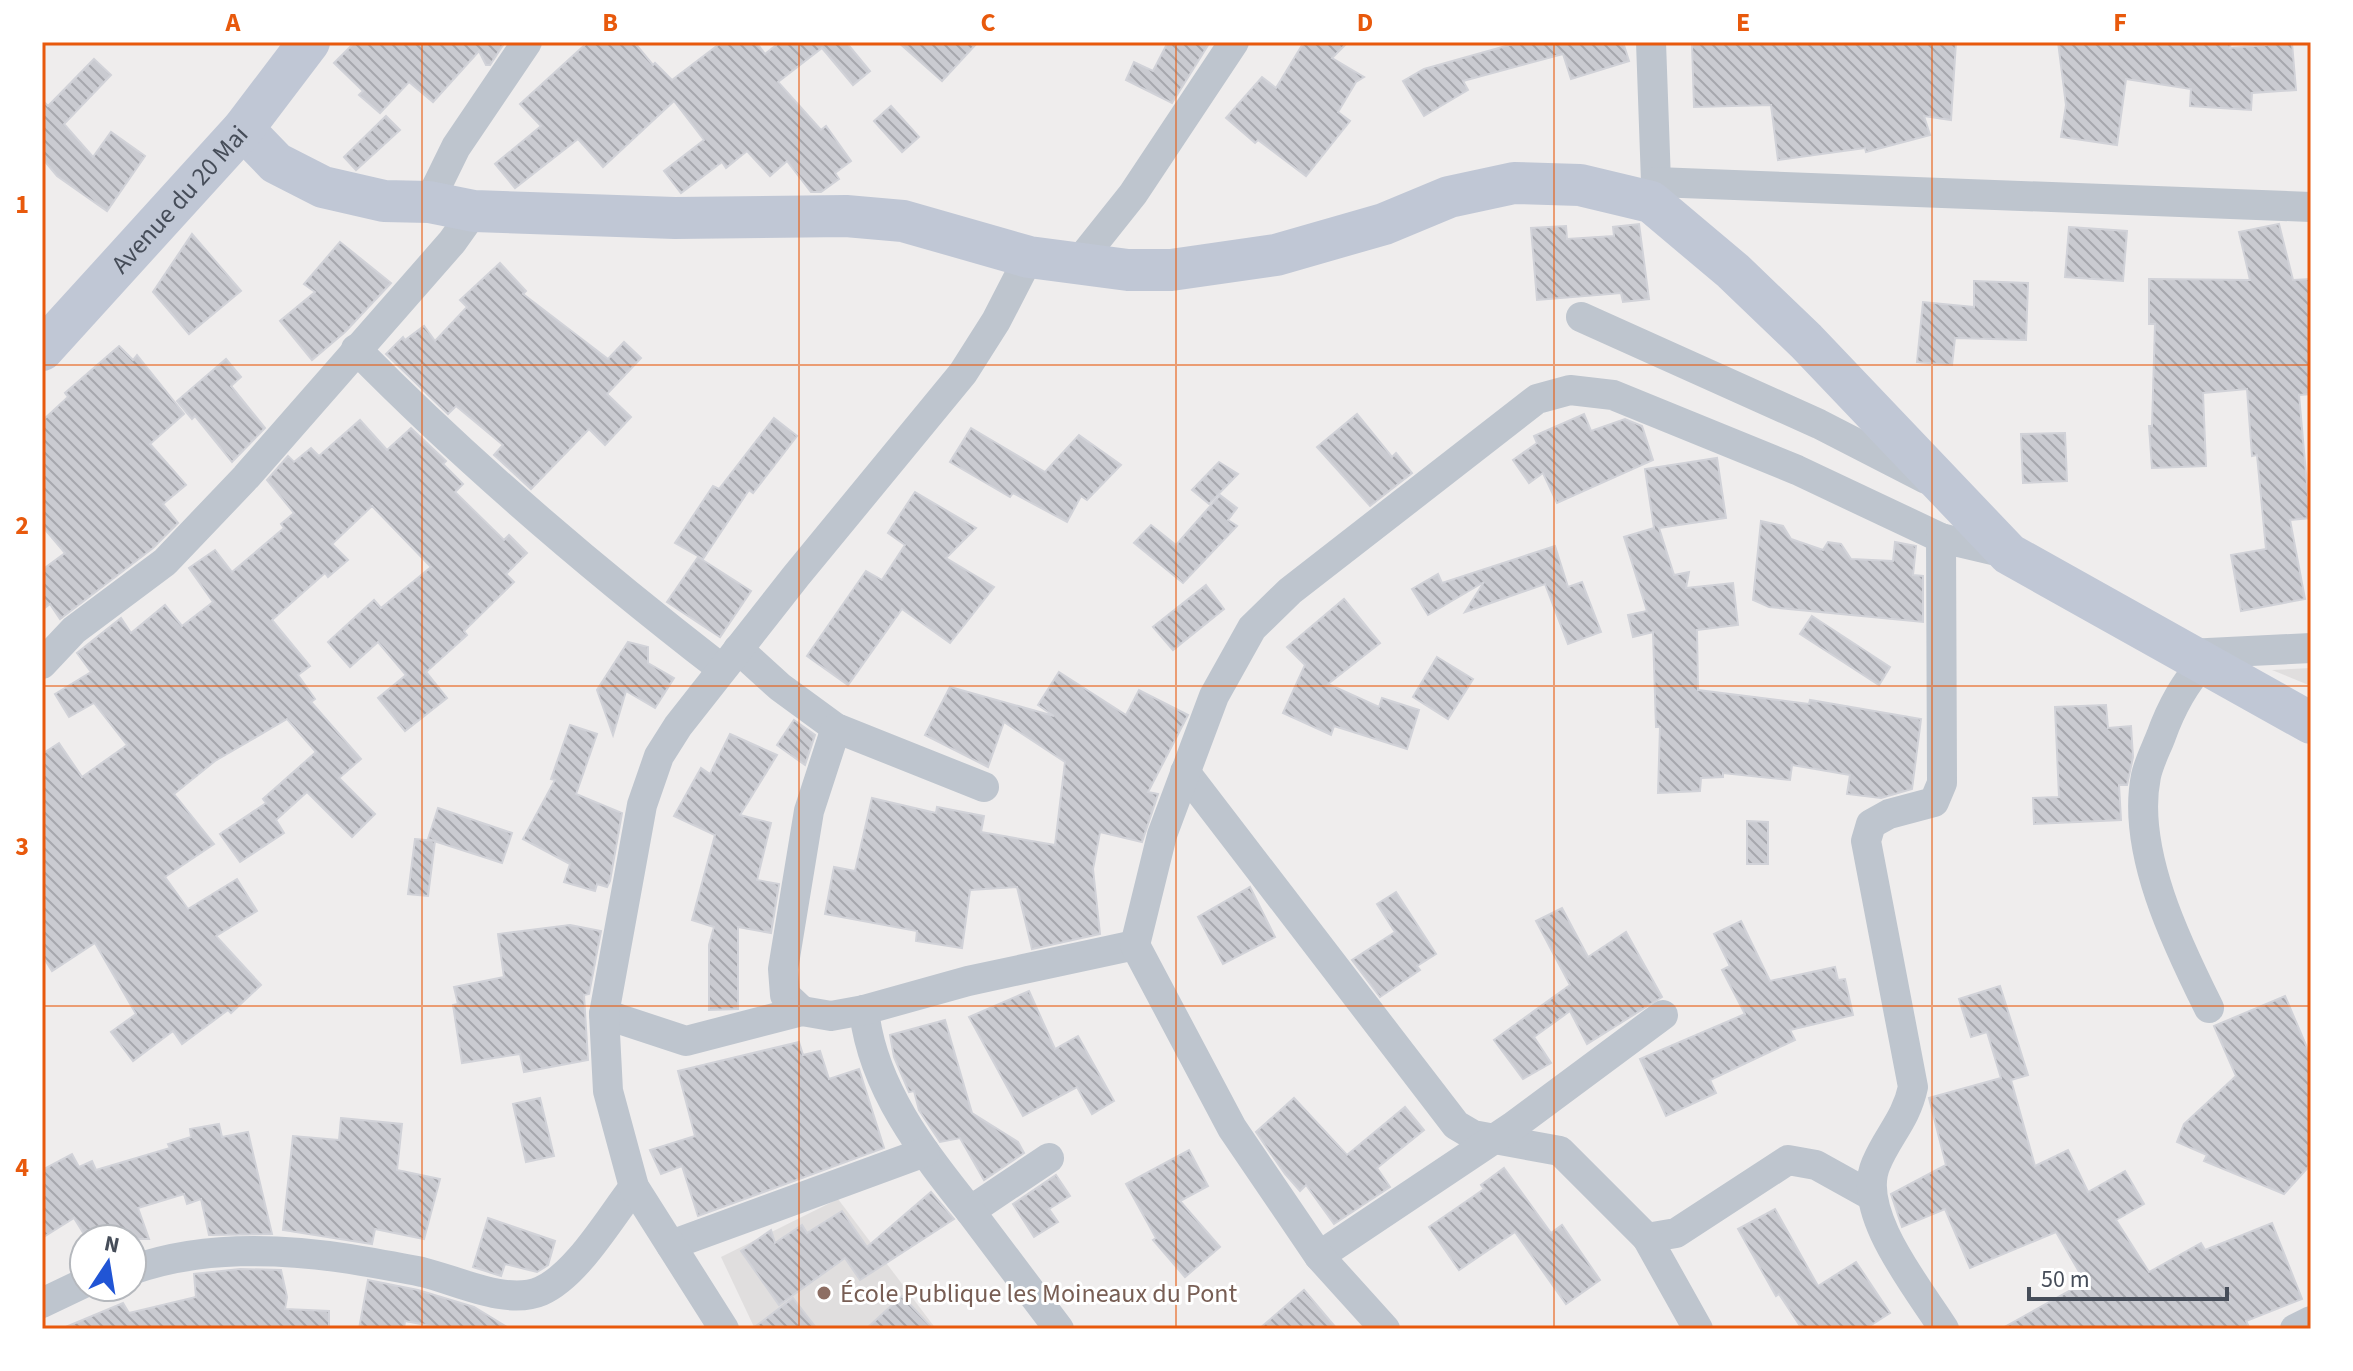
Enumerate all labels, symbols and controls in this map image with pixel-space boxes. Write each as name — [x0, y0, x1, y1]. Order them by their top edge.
text: A — [225, 4, 242, 41]
text: B — [602, 4, 618, 41]
text: C — [980, 4, 996, 41]
text: D — [1357, 4, 1373, 41]
text: E — [1736, 4, 1750, 41]
text: F — [2113, 4, 2127, 41]
street label: Avenue du 20 Mai — [102, 117, 257, 282]
text: 1 — [15, 186, 29, 223]
text: 2 — [15, 507, 29, 544]
text: 3 — [15, 828, 29, 865]
text: 4 — [15, 1149, 29, 1186]
north arrow — [68, 1223, 148, 1303]
text: N — [101, 1227, 122, 1262]
scale bar — [2029, 1251, 2227, 1301]
text: 50 m — [2041, 1262, 2090, 1297]
place label: École Publique les Moineaux du Pont — [840, 1275, 1237, 1312]
marker: École Publique les Moineaux du Pont — [815, 1284, 833, 1302]

